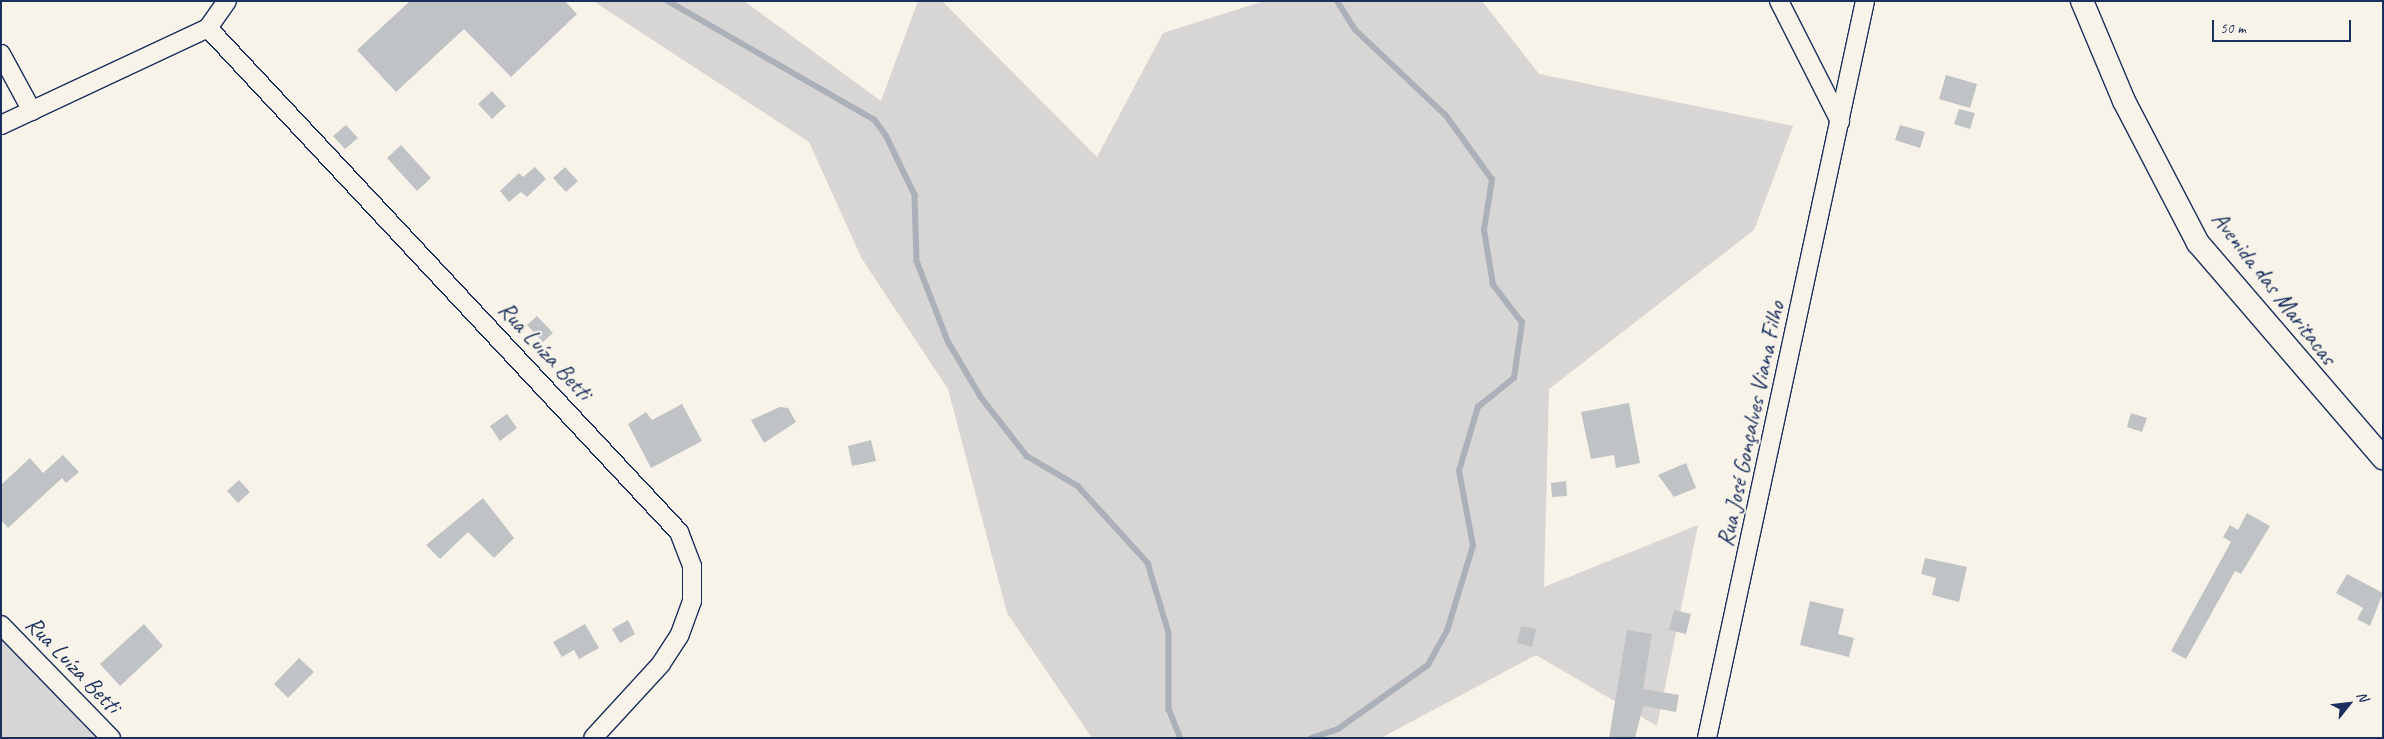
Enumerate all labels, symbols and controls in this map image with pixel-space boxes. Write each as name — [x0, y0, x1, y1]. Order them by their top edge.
scale bar — [2214, 10, 2353, 42]
text: 50 m — [2220, 19, 2246, 38]
street label: Avenida das Maritacas — [2205, 205, 2343, 371]
street label: Rua Luíza Betti — [492, 296, 598, 406]
street label: Rua José Gonçalves Viana Filho — [1711, 299, 1791, 549]
street label: Rua Luíza Betti — [20, 611, 126, 719]
north arrow — [2324, 679, 2374, 729]
text: N — [2353, 689, 2372, 704]

